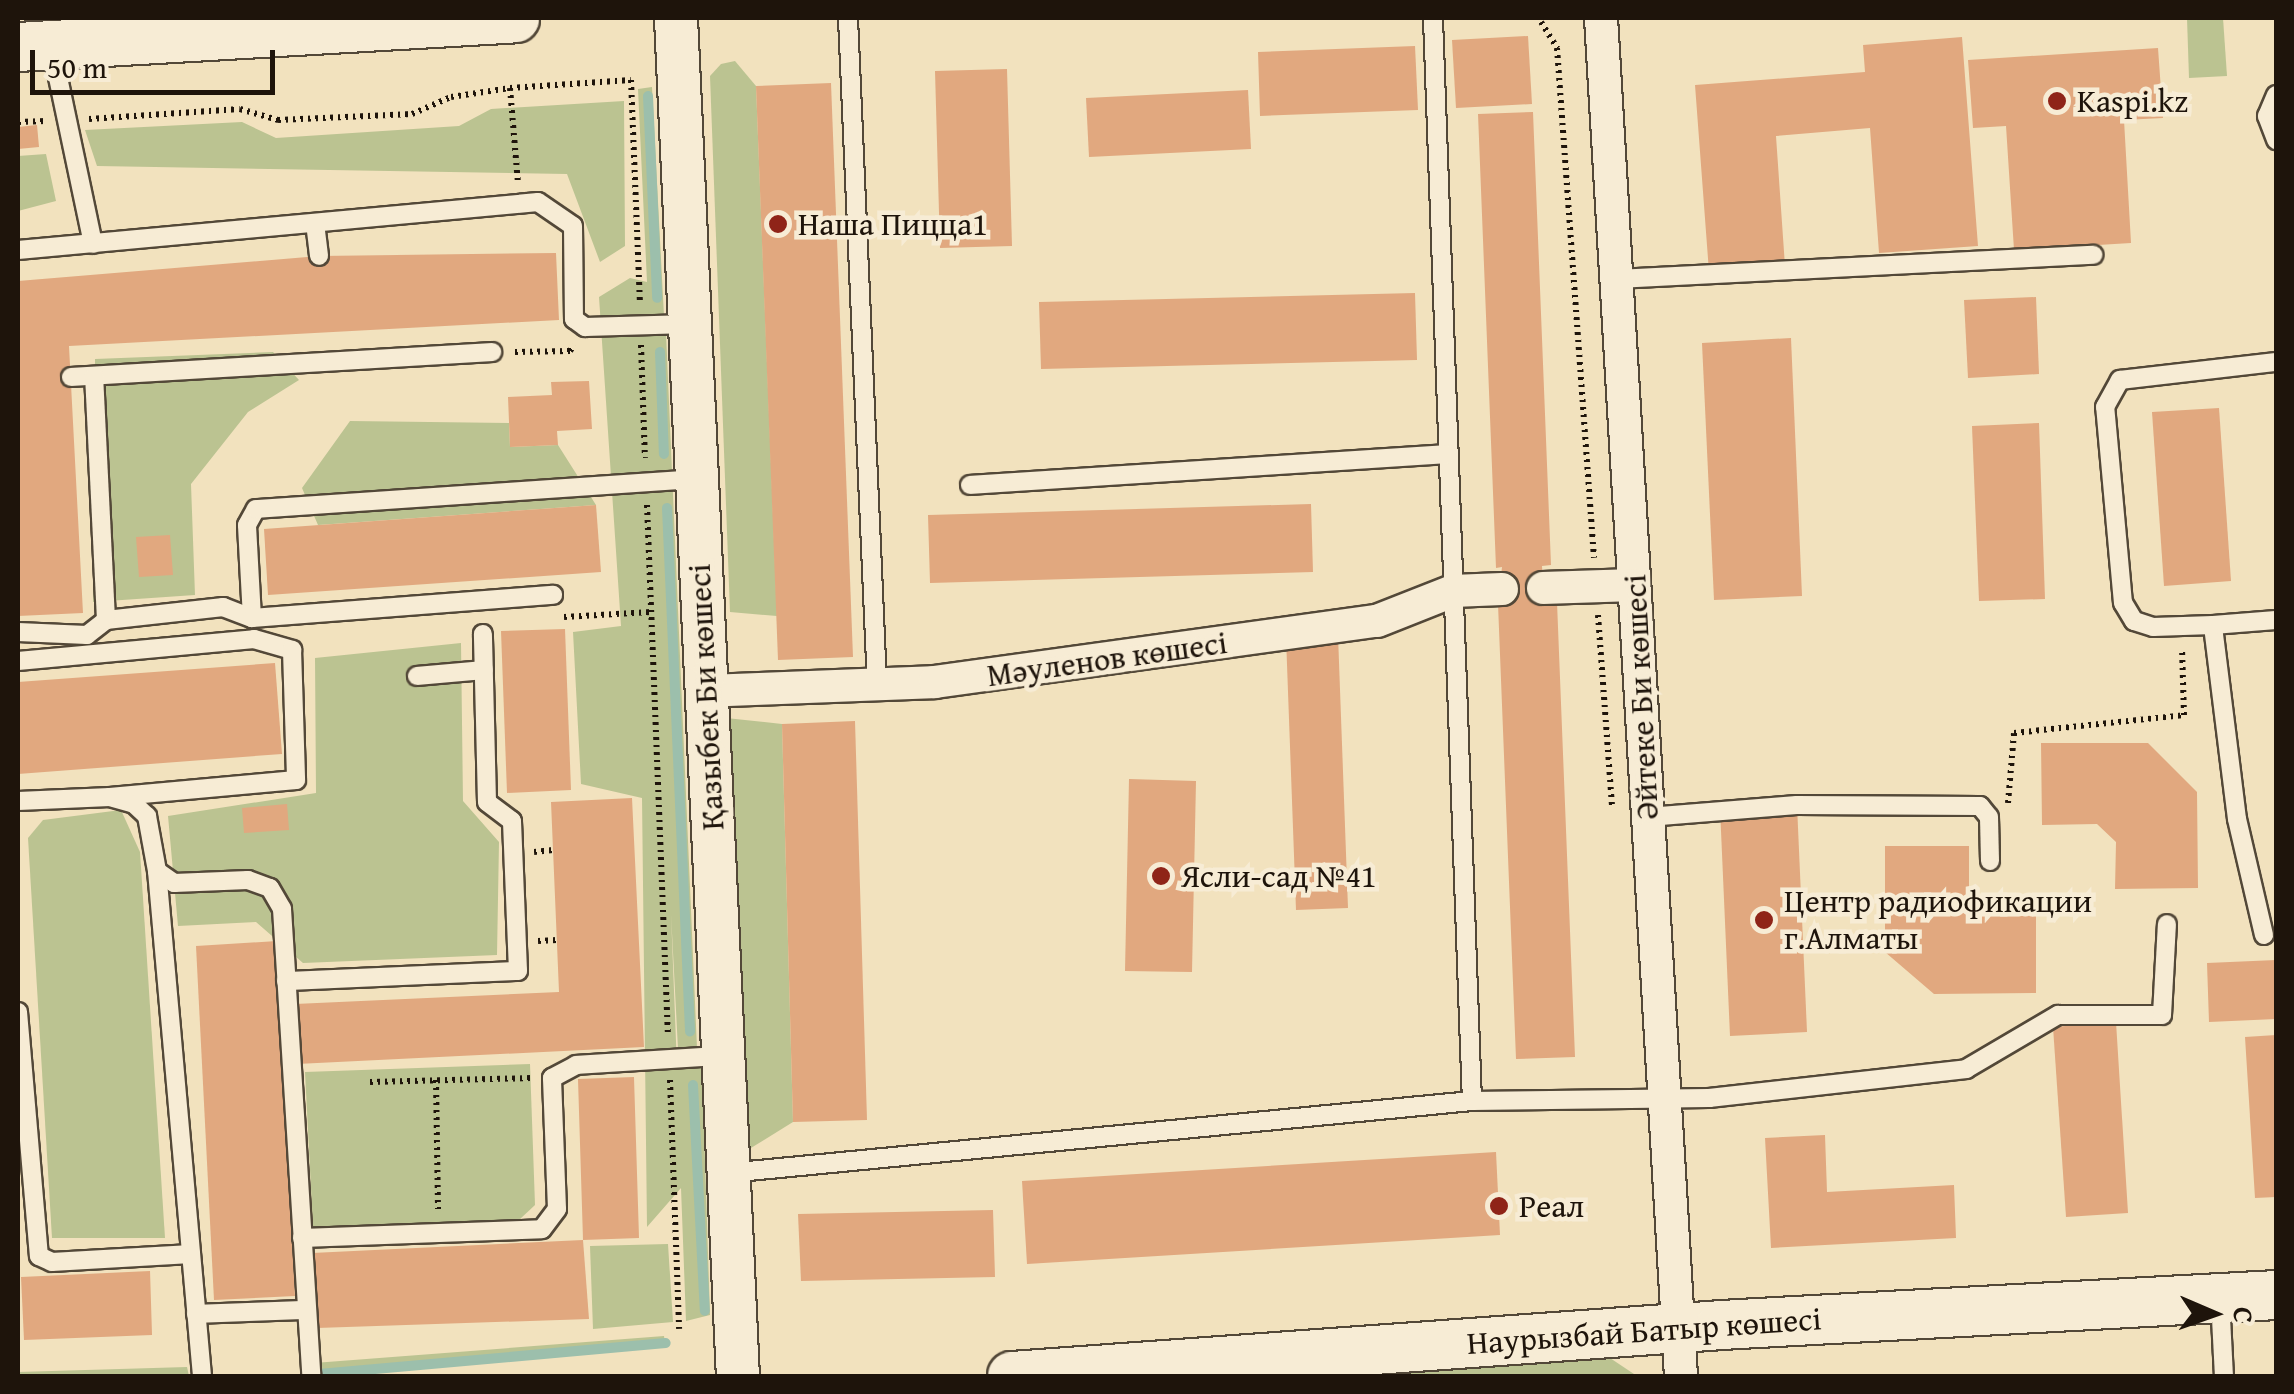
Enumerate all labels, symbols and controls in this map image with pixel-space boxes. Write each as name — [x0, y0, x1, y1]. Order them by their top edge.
scale bar — [35, 30, 280, 92]
text: 50 m — [47, 45, 107, 89]
place label: Kaspi.kz — [2077, 82, 2188, 120]
marker: Kaspi.kz — [2046, 90, 2068, 112]
place label: Наша Пицца1 — [798, 205, 988, 243]
marker: Наша Пицца1 — [767, 213, 789, 235]
street label: Қазыбек Би көшесі — [680, 563, 732, 831]
street label: Әйтеке Би көшесі — [1615, 573, 1667, 821]
street label: Мәуленов көшесі — [985, 623, 1229, 695]
place label: Ясли-сад №41 — [1181, 857, 1376, 895]
marker: Ясли-сад №41 — [1150, 865, 1172, 887]
place label: Центр радиофикации г.Алматы — [1784, 883, 2092, 958]
marker: Центр радиофикации г.Алматы — [1753, 909, 1775, 931]
place label: Реал — [1519, 1187, 1584, 1225]
marker: Реал — [1488, 1195, 1510, 1217]
north arrow — [2164, 1264, 2264, 1364]
street label: Наурызбай Батыр көшесі — [1466, 1299, 1822, 1363]
text: С — [2224, 1306, 2265, 1324]

